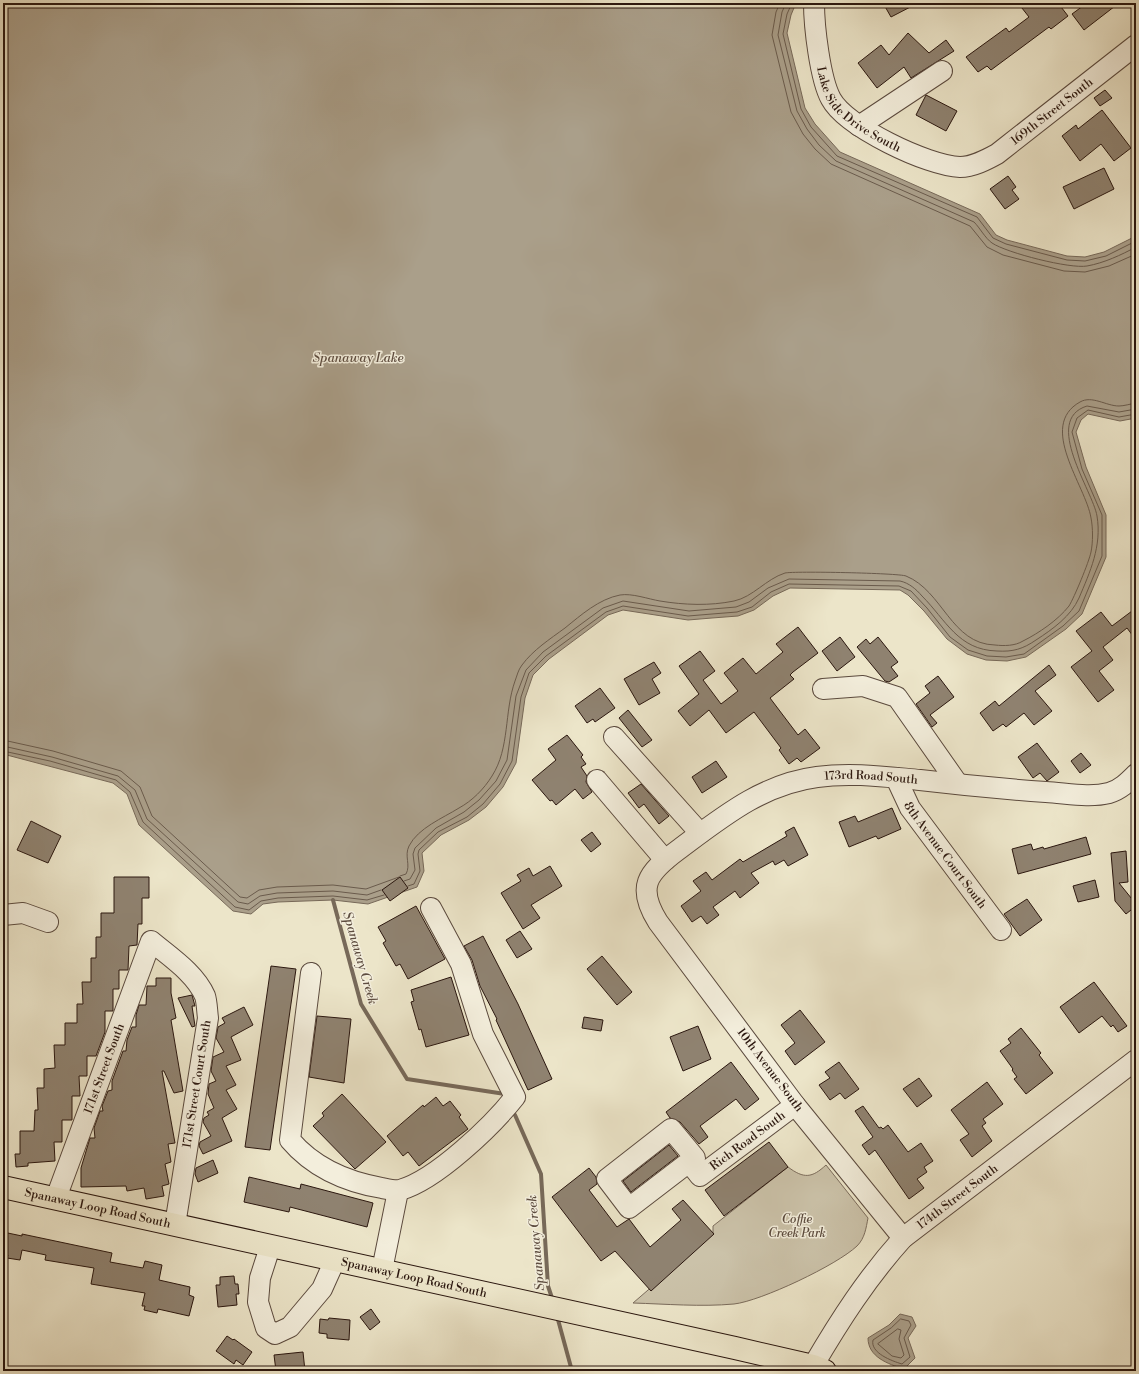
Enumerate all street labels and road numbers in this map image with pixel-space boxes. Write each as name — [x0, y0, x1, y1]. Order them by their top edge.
street label: Lake Side Drive South — [814, 65, 903, 155]
street label: 169th Street South — [1007, 74, 1096, 148]
street label: 173rd Road South — [823, 767, 919, 787]
street label: 8th Avenue Court South — [901, 799, 990, 912]
street label: 171st Street Court South — [179, 1019, 215, 1149]
street label: 171st Street South — [80, 1021, 127, 1116]
street label: 10th Avenue South — [734, 1025, 806, 1115]
street label: Rich Road South — [707, 1108, 788, 1174]
street label: 174th Street South — [914, 1161, 1001, 1232]
street label: Spanaway Loop Road South — [23, 1185, 172, 1231]
street label: Spanaway Loop Road South — [340, 1254, 489, 1301]

